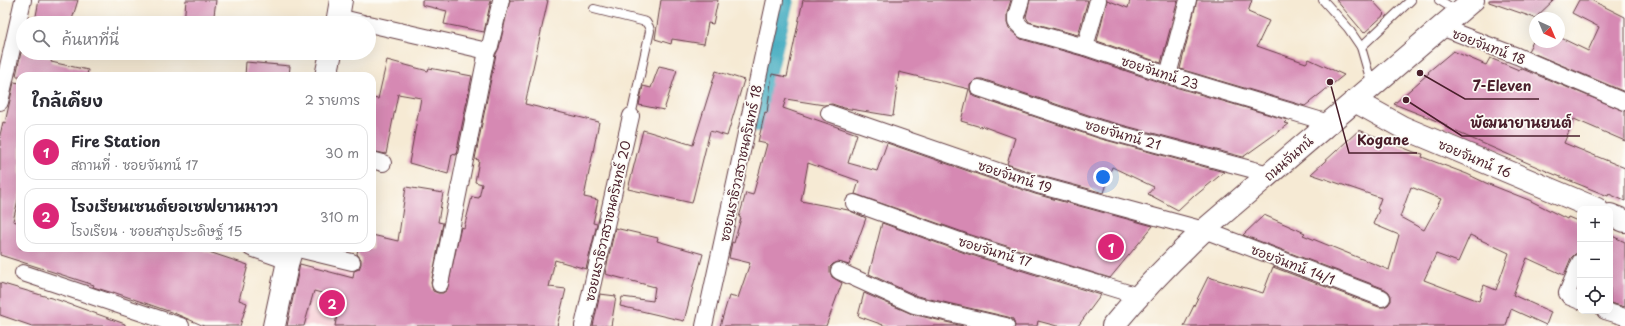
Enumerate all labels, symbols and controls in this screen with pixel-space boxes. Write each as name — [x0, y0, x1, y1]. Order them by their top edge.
north arrow — [1529, 12, 1565, 48]
search box — [16, 16, 376, 60]
street label: ซอยจันทน์ 18 — [1450, 23, 1528, 69]
icon: search — [30, 27, 52, 49]
text: ค้นหาที่นี่ — [62, 27, 119, 50]
street label: ซอยจันทน์ 23 — [1119, 51, 1201, 93]
callout: 7-Eleven — [1465, 73, 1539, 99]
text: 7-Eleven — [1473, 75, 1531, 96]
street label: ซอยนราธิวาสราชนครินทร์ 18 — [714, 83, 766, 243]
text: ใกล้เคียง — [32, 87, 103, 113]
text: 2 รายการ — [305, 90, 360, 109]
callout: พัฒนายานยนต์ — [1462, 110, 1580, 136]
text: พัฒนายานยนต์ — [1470, 112, 1572, 133]
street label: ซอยจันทน์ 21 — [1083, 114, 1163, 154]
callout: Kogane — [1349, 127, 1417, 153]
text: Fire Station — [71, 129, 161, 152]
text: Kogane — [1357, 129, 1409, 150]
street label: ถนนจันทน์ — [1259, 131, 1317, 185]
street label: ซอยจันทน์ 16 — [1435, 134, 1515, 182]
street label: ซอยนราธิวาสราชนครินทร์ 20 — [579, 139, 635, 303]
text: 1 — [43, 143, 49, 162]
text: 30 m — [325, 143, 359, 162]
text: สถานที่ · ซอยจันทน์ 17 — [71, 155, 198, 174]
street label: ซอยจันทน์ 19 — [975, 155, 1055, 197]
your location — [1093, 167, 1113, 187]
text: โรงเรียนเซนต์ยอเซฟยานนาวา — [71, 194, 278, 217]
map controls — [1577, 206, 1613, 314]
button: + — [1577, 206, 1613, 242]
text: 2 — [41, 207, 51, 226]
text: 310 m — [320, 207, 359, 226]
text: โรงเรียน · ซอยสาธุประดิษฐ์ 15 — [71, 221, 242, 240]
street label: ซอยจันทน์ 17 — [956, 231, 1034, 271]
pin: 1 — [1098, 232, 1124, 262]
street label: ซอยจันทน์ 14/1 — [1248, 239, 1338, 289]
button: − — [1577, 242, 1613, 278]
button: locate — [1577, 278, 1613, 314]
pin: 2 — [319, 288, 345, 318]

